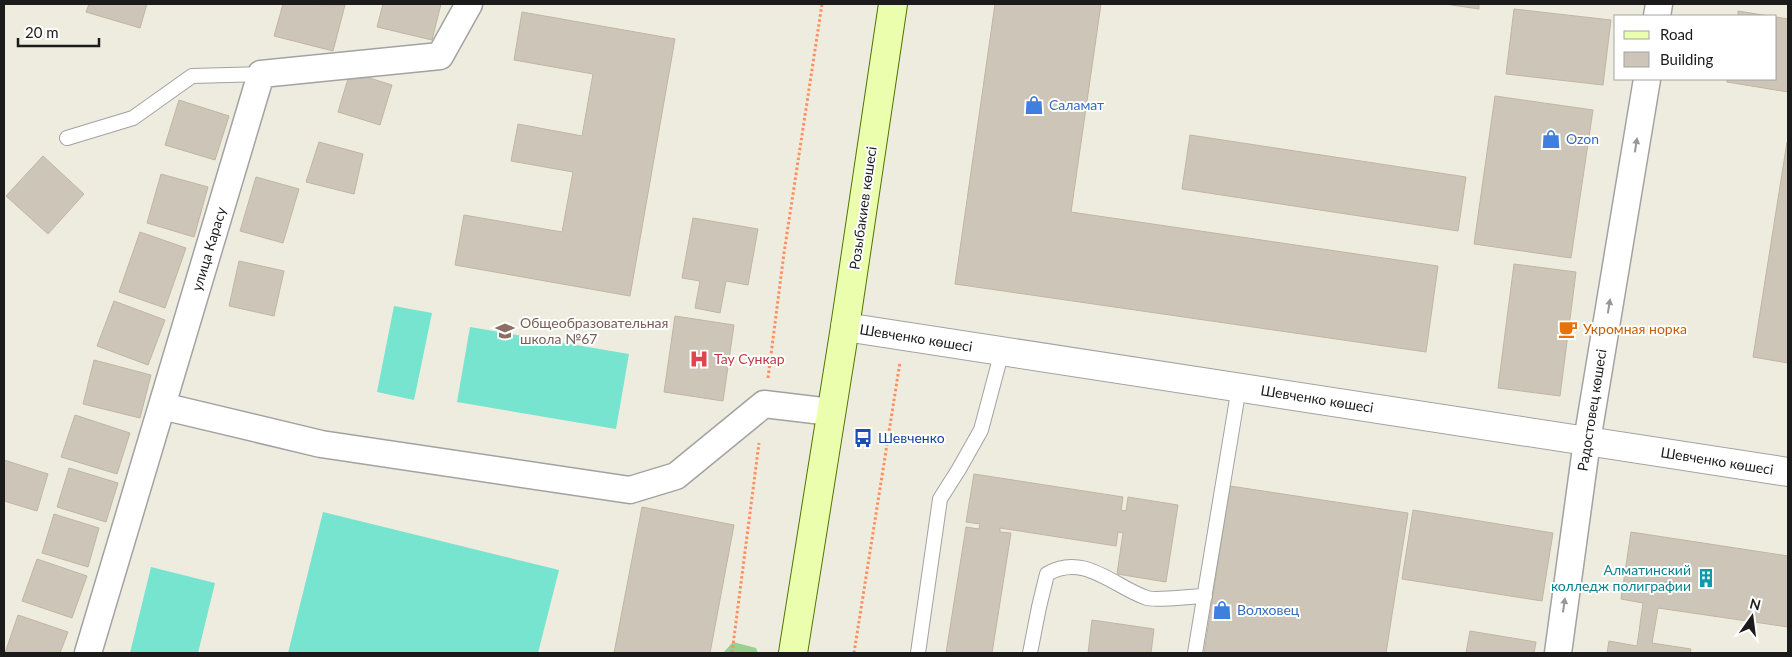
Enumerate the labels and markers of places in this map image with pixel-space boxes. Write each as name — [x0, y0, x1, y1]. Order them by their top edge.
shop icon: Саламат — [1023, 94, 1045, 116]
place label: Саламат — [1049, 96, 1104, 113]
shop icon: Ozon — [1540, 128, 1562, 150]
place label: Ozon — [1566, 130, 1599, 147]
place label: Общеобразовательная школа №67 — [520, 314, 668, 347]
cafe icon: Укромная норка — [1557, 318, 1579, 340]
school or university icon: Общеобразовательная школа №67 — [494, 320, 516, 342]
place label: Укромная норка — [1583, 320, 1687, 337]
hospital icon: Тау Сункар — [688, 348, 710, 370]
place label: Тау Сункар — [714, 350, 785, 367]
bus stop icon: Шевченко — [852, 427, 874, 449]
place label: Шевченко — [878, 429, 945, 446]
place label: Алматинский колледж полиграфии — [1551, 561, 1691, 594]
building icon: Алматинский колледж полиграфии — [1695, 567, 1717, 589]
shop icon: Волховец — [1211, 599, 1233, 621]
place label: Волховец — [1237, 601, 1300, 618]

